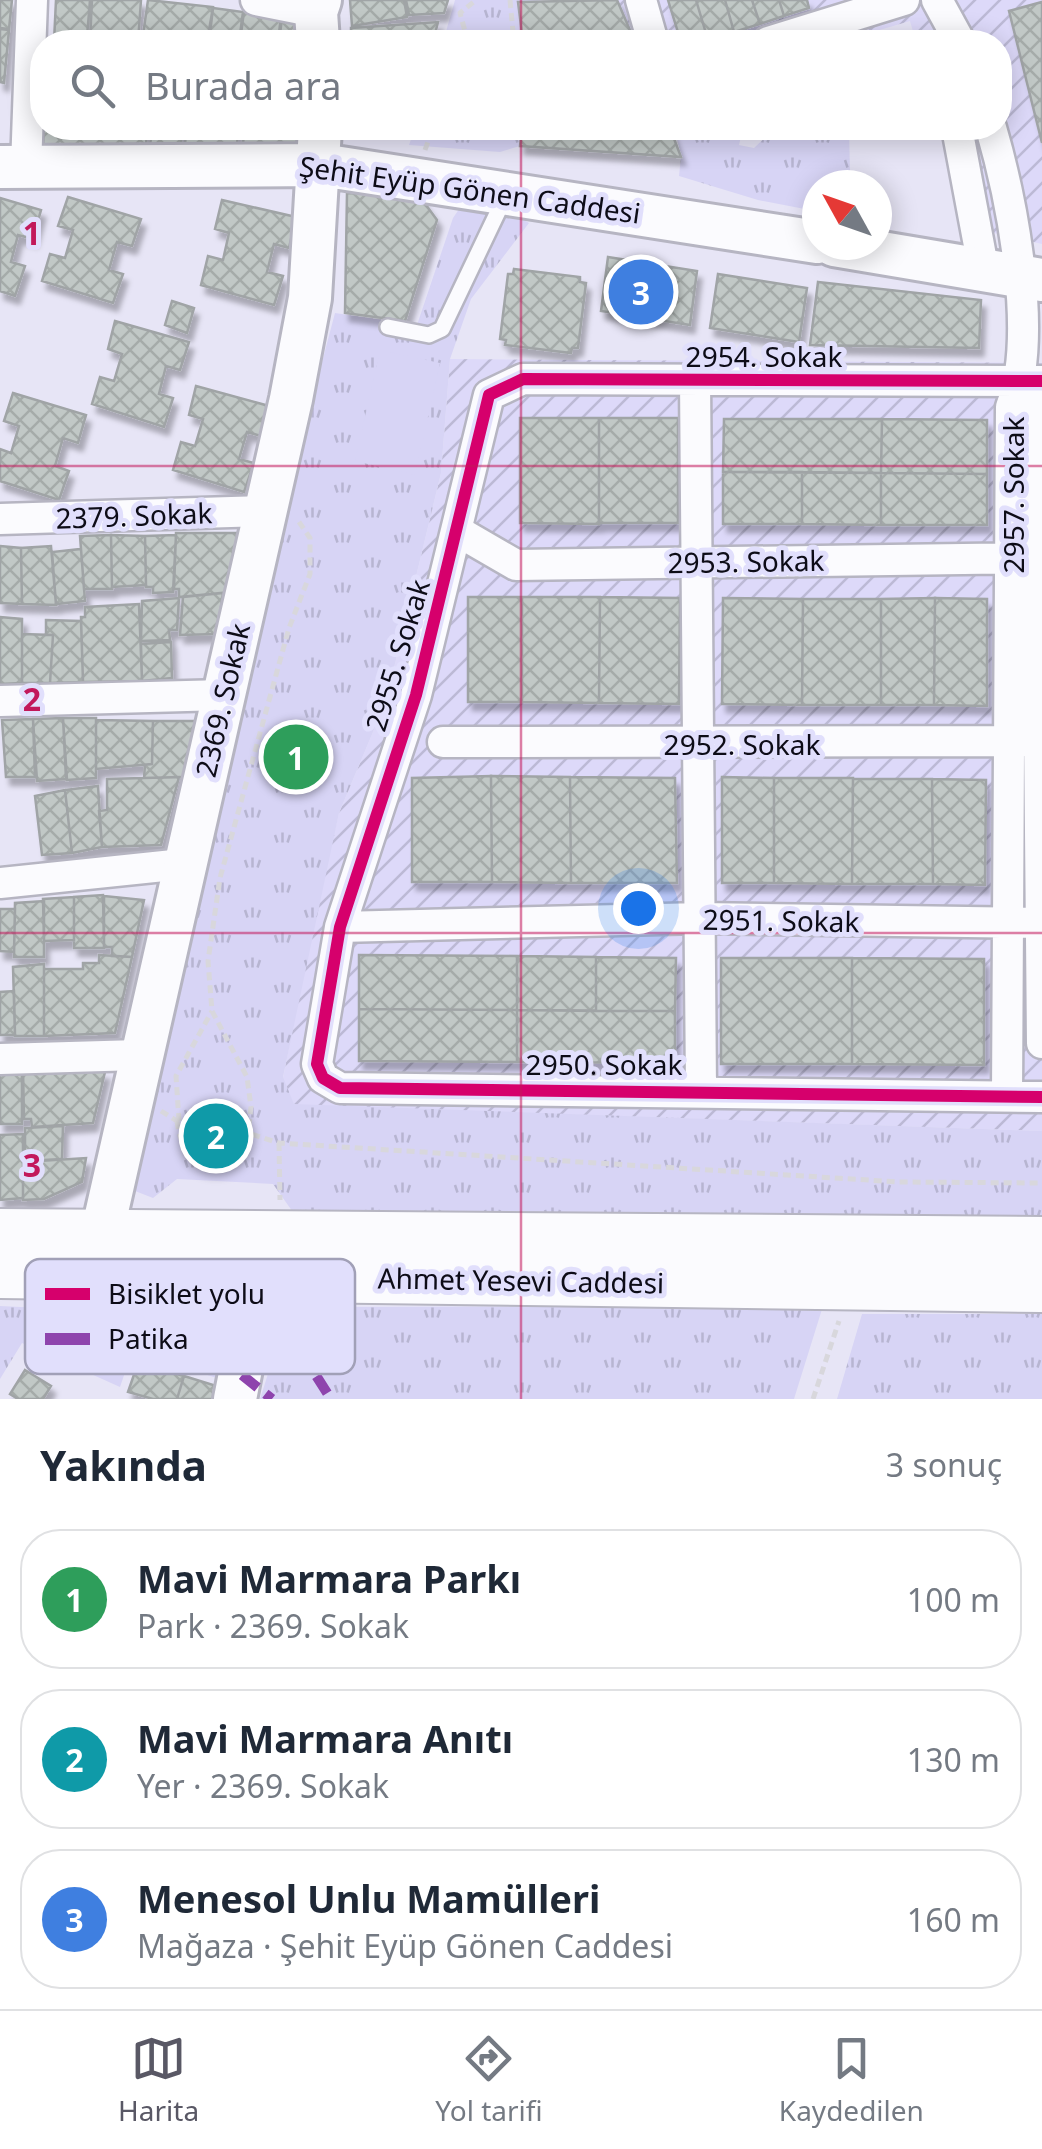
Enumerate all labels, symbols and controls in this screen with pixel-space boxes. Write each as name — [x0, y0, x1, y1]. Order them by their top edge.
search box — [30, 30, 1012, 140]
icon: search — [65, 58, 120, 113]
text: Burada ara — [145, 59, 342, 111]
street label: Şehit Eyüp Gönen Caddesi — [297, 146, 643, 232]
north arrow — [802, 170, 892, 260]
text: 1 — [23, 211, 41, 254]
pin: 3 — [608, 254, 674, 330]
street label: 2954. Sokak — [686, 337, 842, 375]
street label: 2957. Sokak — [994, 417, 1032, 573]
street label: 2379. Sokak — [55, 493, 213, 537]
street label: 2953. Sokak — [667, 541, 825, 581]
street label: 2955. Sokak — [356, 574, 438, 736]
street label: 2369. Sokak — [186, 619, 258, 781]
text: 2 — [23, 677, 41, 720]
pin: 1 — [264, 720, 328, 794]
street label: 2952. Sokak — [664, 725, 820, 763]
your location — [613, 883, 664, 934]
street label: 2951. Sokak — [702, 900, 860, 940]
street label: 2950. Sokak — [526, 1045, 682, 1083]
pin: 2 — [184, 1098, 248, 1174]
text: 3 — [23, 1143, 41, 1186]
legend — [25, 1259, 355, 1374]
street label: Ahmet Yesevi Caddesi — [377, 1259, 665, 1301]
text: Bisiklet yolu — [108, 1274, 265, 1312]
text: Patika — [108, 1319, 189, 1357]
text: Yakında — [40, 1436, 207, 1493]
text: 3 sonuç — [886, 1443, 1002, 1486]
text: Mavi Marmara Parkı — [137, 1552, 521, 1604]
text: 1 — [65, 1578, 84, 1621]
text: 100 m — [907, 1578, 1000, 1621]
text: Park · 2369. Sokak — [137, 1604, 409, 1647]
text: Mavi Marmara Anıtı — [137, 1712, 513, 1764]
text: 2 — [65, 1738, 84, 1781]
text: 130 m — [907, 1738, 1000, 1781]
text: Yer · 2369. Sokak — [137, 1764, 389, 1807]
text: Menesol Unlu Mamülleri — [137, 1872, 600, 1924]
text: 3 — [65, 1898, 84, 1941]
text: 160 m — [907, 1898, 1000, 1941]
text: Mağaza · Şehit Eyüp Gönen Caddesi — [137, 1924, 673, 1967]
tab: Harita — [118, 2031, 199, 2129]
tab: Yol tarifi — [435, 2031, 543, 2129]
tab: Kaydedilen — [779, 2031, 924, 2129]

